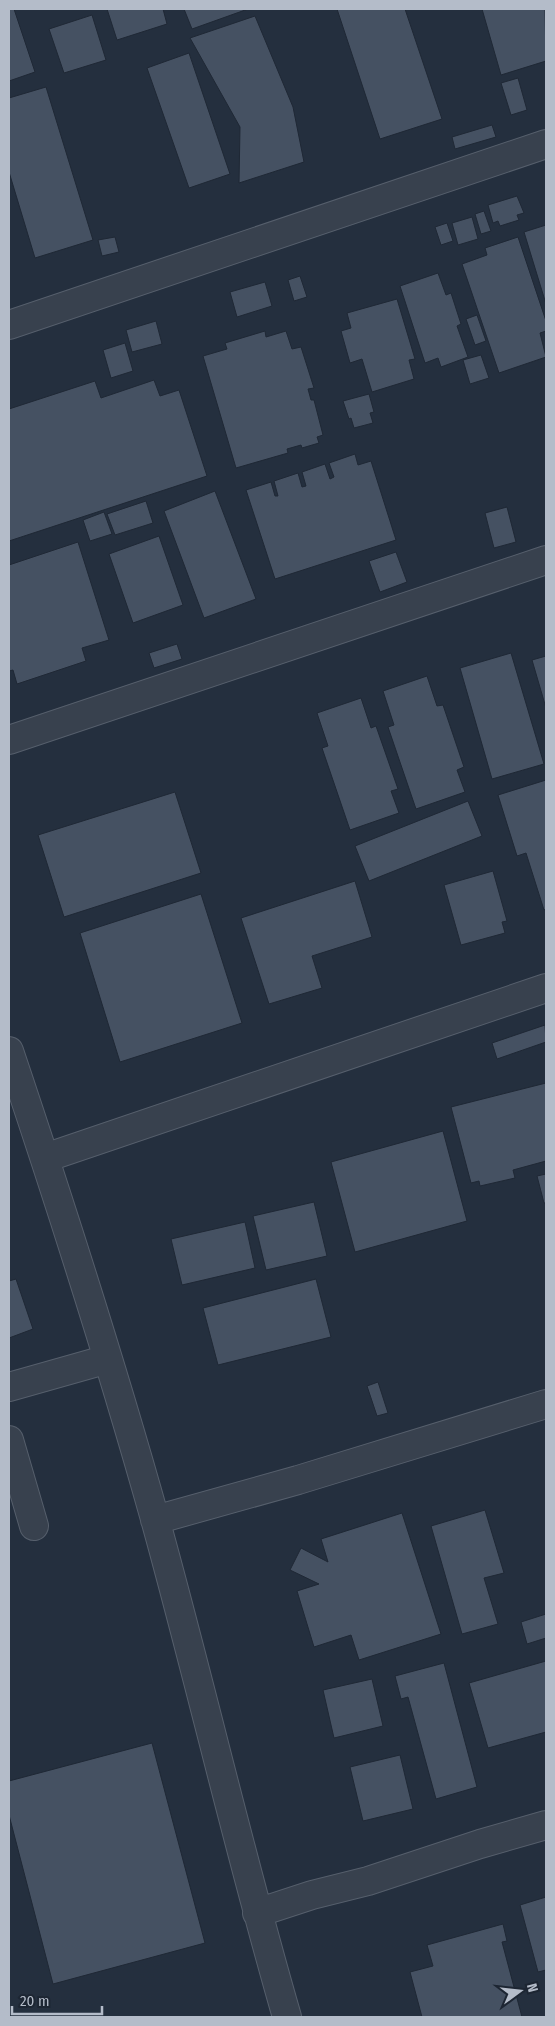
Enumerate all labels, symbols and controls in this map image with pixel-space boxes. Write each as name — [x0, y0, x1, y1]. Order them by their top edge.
north arrow — [495, 1966, 545, 2016]
text: N — [523, 1982, 541, 1994]
scale bar — [12, 1984, 102, 2016]
text: 20 m — [20, 1992, 50, 2010]

